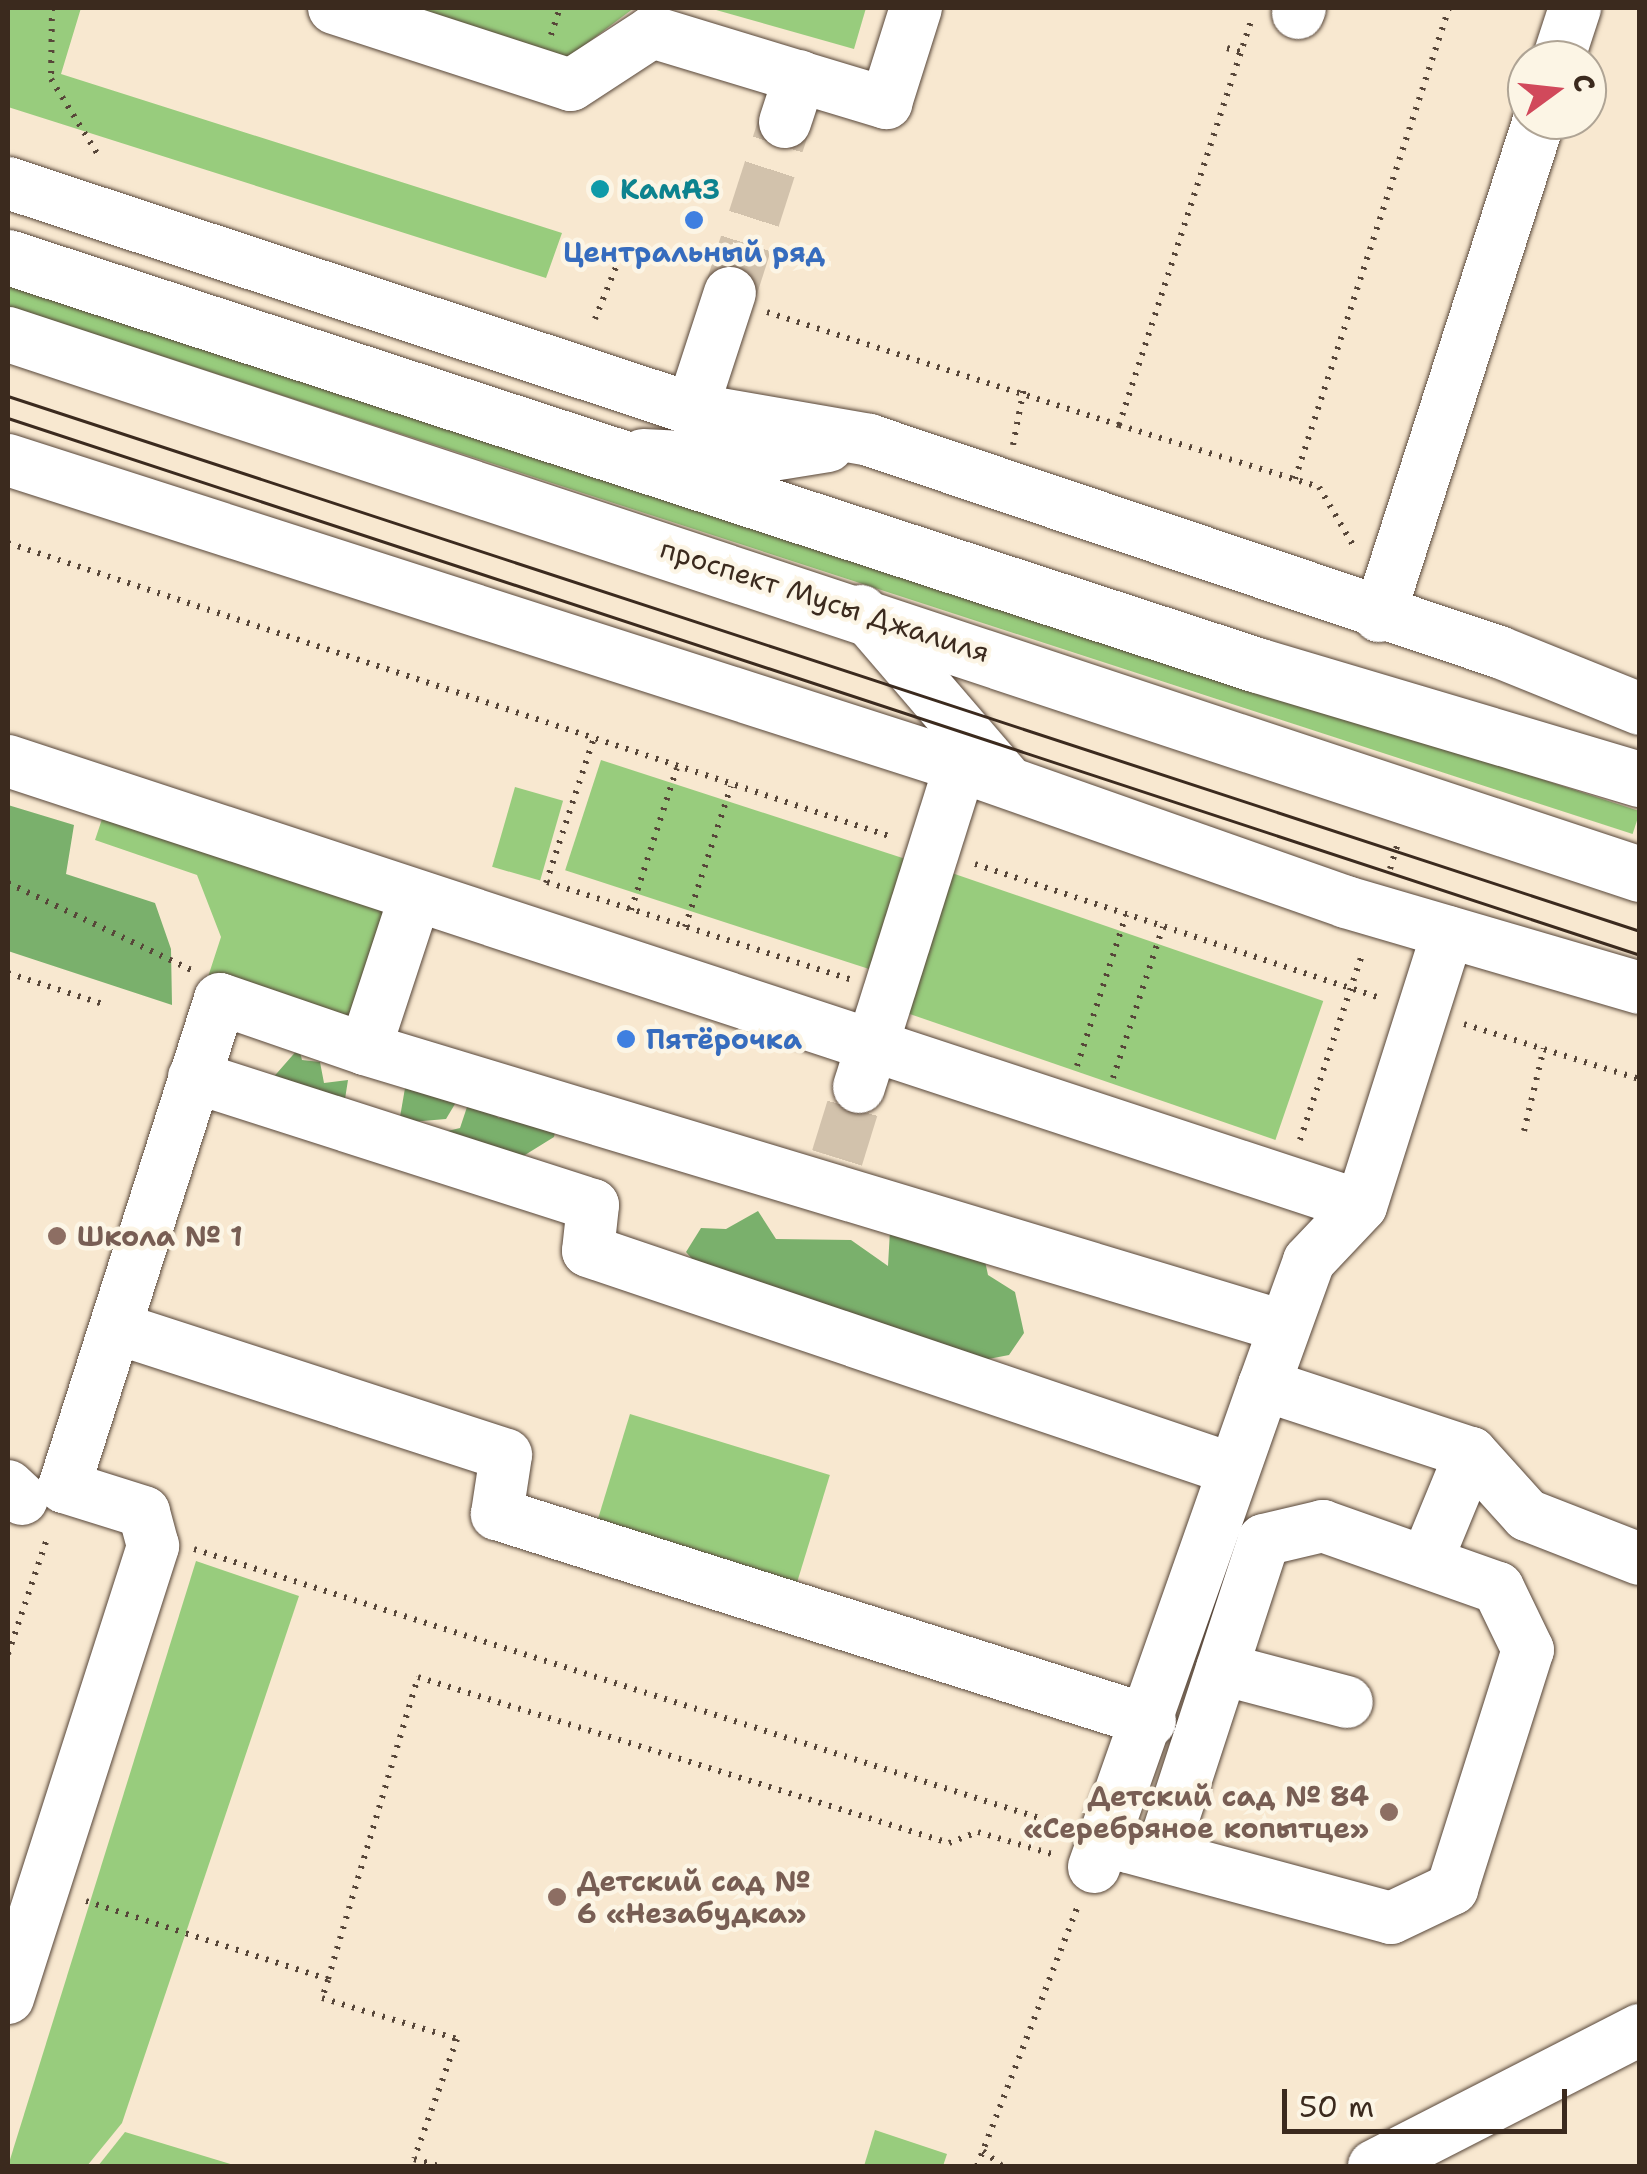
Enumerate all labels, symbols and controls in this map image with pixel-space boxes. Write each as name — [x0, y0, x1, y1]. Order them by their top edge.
north arrow — [1507, 40, 1607, 140]
text: С — [1563, 70, 1605, 96]
place label: КамАЗ — [620, 172, 720, 206]
marker: КамАЗ — [589, 178, 611, 200]
marker: Центральный ряд — [683, 209, 705, 231]
place label: Центральный ряд — [563, 235, 825, 269]
street label: проспект Мусы Джалиля — [656, 531, 994, 669]
place label: Пятёрочка — [646, 1022, 802, 1056]
marker: Пятёрочка — [615, 1028, 637, 1050]
place label: Школа № 1 — [77, 1219, 243, 1253]
marker: Школа № 1 — [46, 1225, 68, 1247]
place label: Детский сад № 84 «Серебряное копытце» — [1023, 1779, 1369, 1845]
marker: Детский сад № 84 «Серебряное копытце» — [1378, 1801, 1400, 1823]
place label: Детский сад № 6 «Незабудка» — [577, 1864, 810, 1930]
marker: Детский сад № 6 «Незабудка» — [546, 1886, 568, 1908]
scale bar — [1287, 2069, 1572, 2131]
text: 50 m — [1299, 2086, 1374, 2127]

